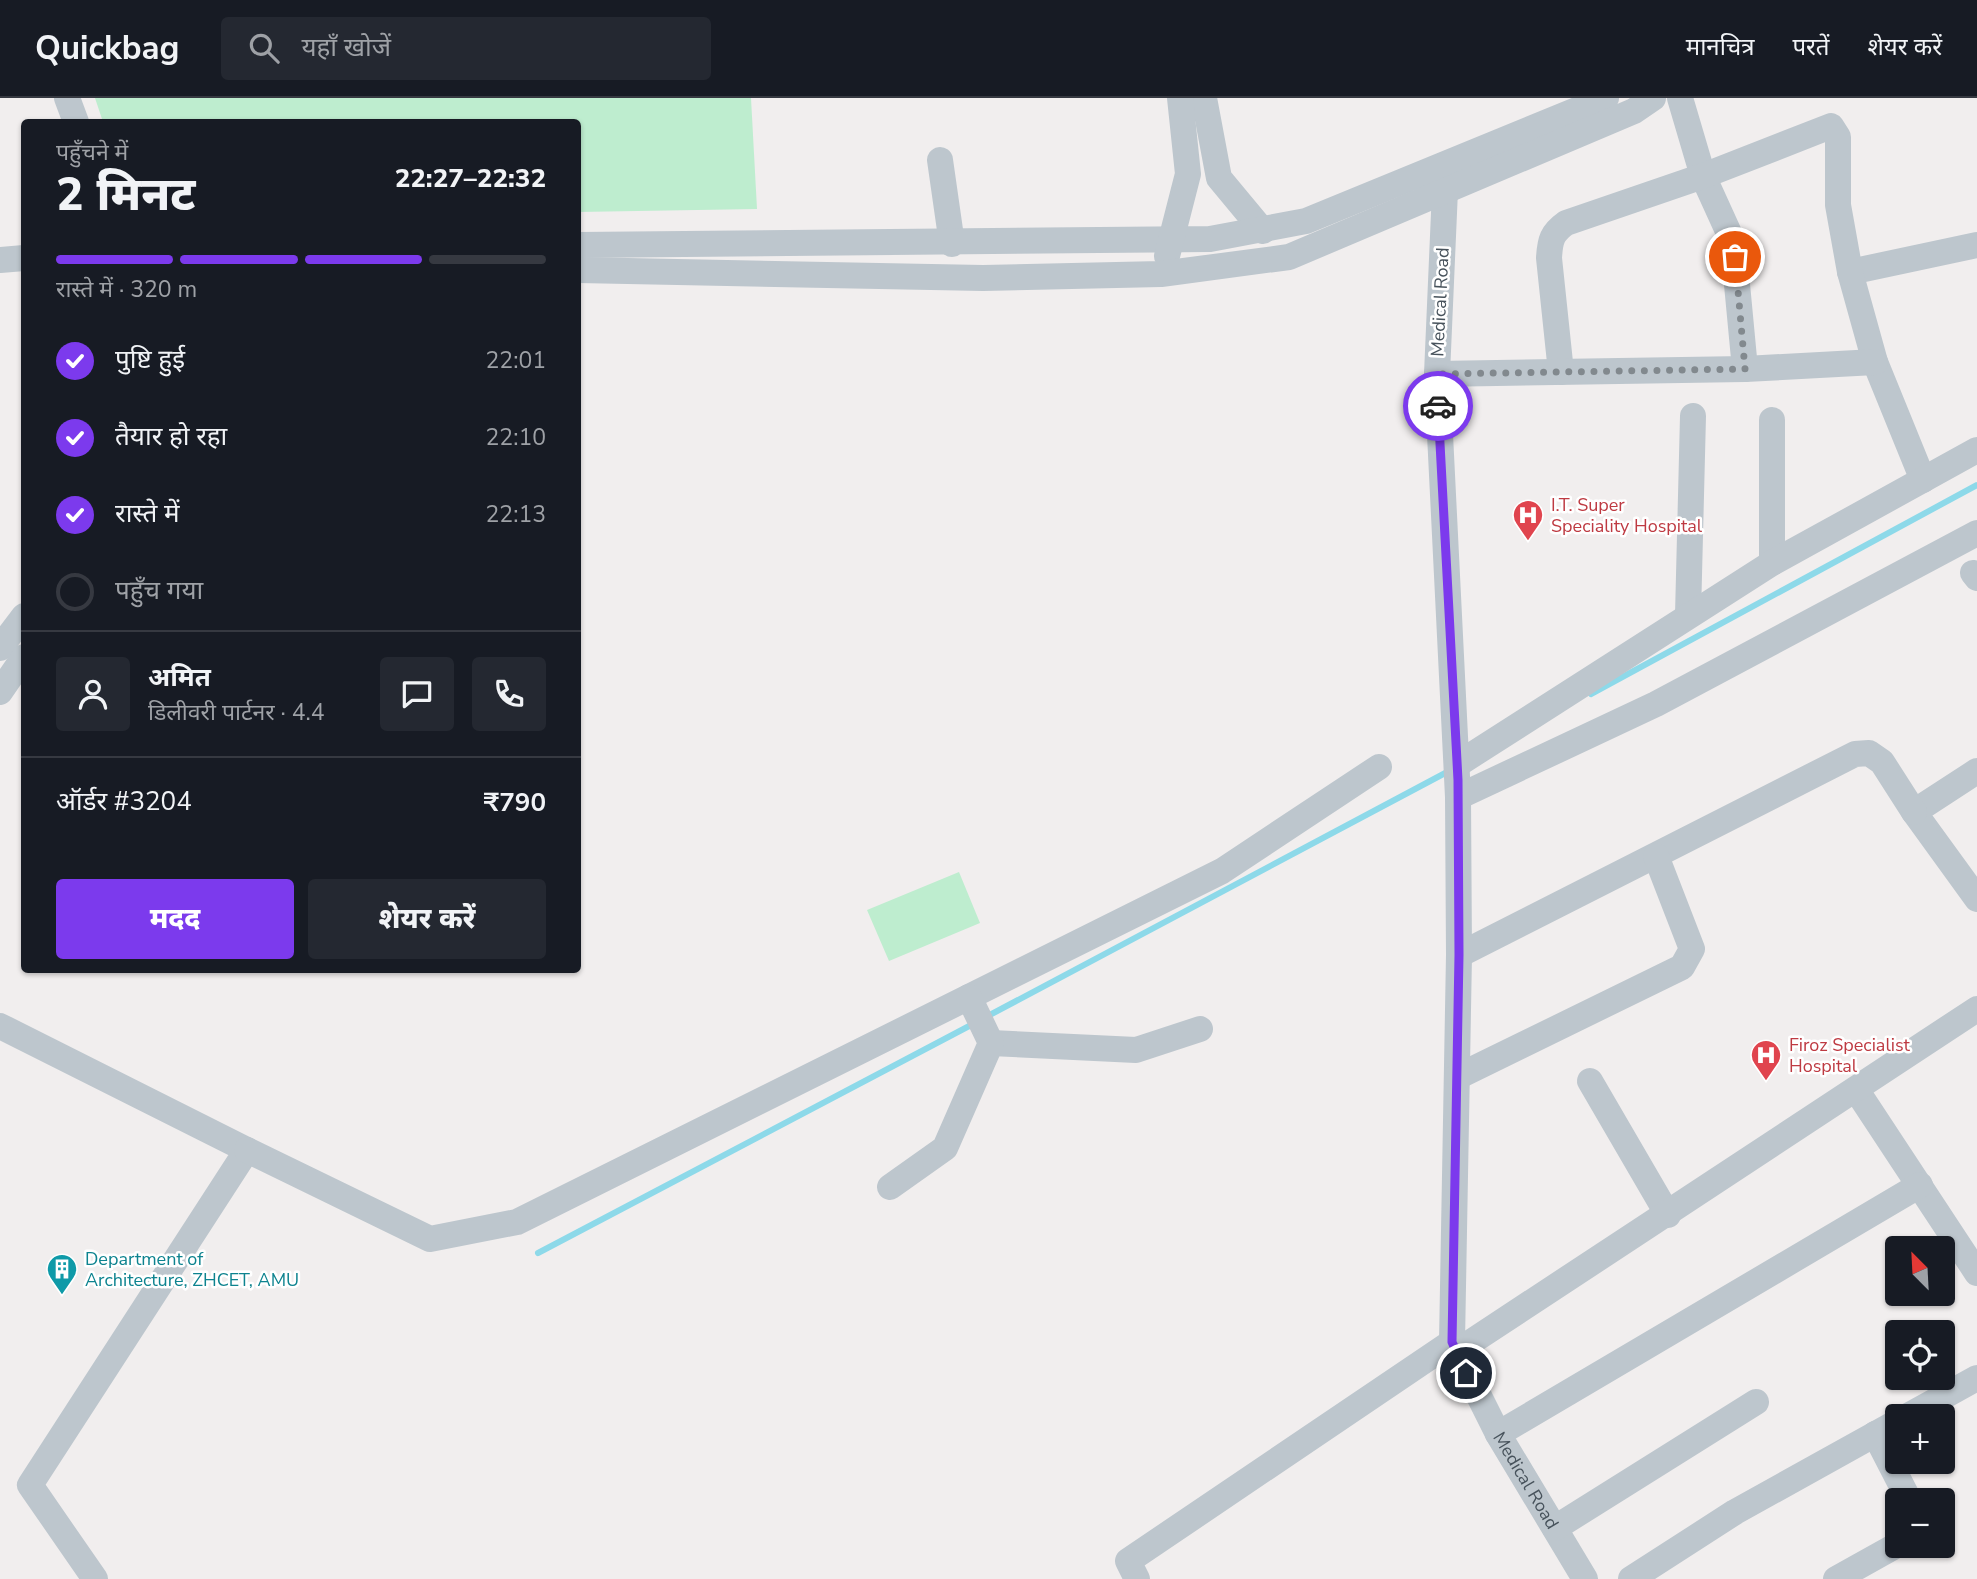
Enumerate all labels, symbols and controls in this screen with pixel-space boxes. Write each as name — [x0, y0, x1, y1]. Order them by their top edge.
search box — [221, 17, 711, 80]
text: Quickbag — [35, 26, 179, 71]
icon: search — [245, 29, 283, 67]
text: यहाँ खोजें — [301, 30, 391, 65]
text: मानचित्र — [1686, 31, 1754, 63]
text: परतें — [1792, 31, 1830, 63]
text: शेयर करें — [1868, 31, 1942, 63]
text: पहुँचने में — [56, 137, 128, 168]
text: 22:27–22:32 — [395, 161, 546, 196]
text: 2 मिनट — [56, 163, 195, 226]
pin — [1705, 227, 1765, 287]
icon: bag — [1716, 238, 1754, 276]
street label: Medical Road — [1425, 247, 1455, 357]
text: रास्ते में · 320 m — [56, 274, 197, 305]
icon: check — [56, 342, 94, 380]
text: पुष्टि हुई — [115, 342, 185, 377]
text: 22:01 — [486, 345, 546, 376]
courier — [1403, 371, 1473, 441]
icon: car — [1419, 387, 1457, 425]
icon: check — [56, 419, 94, 457]
text: तैयार हो रहा — [115, 419, 227, 454]
text: 22:10 — [486, 422, 546, 453]
place label: I.T. Super Speciality Hospital — [1551, 493, 1703, 538]
icon: check — [56, 496, 94, 534]
text: रास्ते में — [115, 496, 180, 531]
hospital icon: I.T. Super Speciality Hospital — [1511, 498, 1545, 542]
text: 22:13 — [486, 499, 546, 530]
text: पहुँच गया — [115, 573, 203, 608]
button: person — [56, 657, 130, 731]
button: chat — [380, 657, 454, 731]
button: phone — [472, 657, 546, 731]
text: अमित — [148, 660, 211, 695]
text: डिलीवरी पार्टनर · 4.4 — [148, 697, 325, 728]
text: ऑर्डर #3204 — [56, 784, 192, 819]
text: ₹790 — [484, 785, 546, 820]
button: मदद — [56, 879, 294, 959]
button: शेयर करें — [308, 879, 546, 959]
place label: Firoz Specialist Hospital — [1789, 1033, 1910, 1078]
hospital icon: Firoz Specialist Hospital — [1749, 1038, 1783, 1082]
north arrow — [1885, 1236, 1955, 1306]
map controls — [1885, 1236, 1955, 1558]
place label: Department of Architecture, ZHCET, AMU — [85, 1247, 299, 1292]
building icon: Department of Architecture, ZHCET, AMU — [45, 1252, 79, 1296]
button: locate — [1885, 1320, 1955, 1390]
pin — [1436, 1343, 1496, 1403]
icon: home — [1447, 1354, 1485, 1392]
button: + — [1885, 1404, 1955, 1474]
street label: Medical Road — [1487, 1427, 1564, 1534]
button: − — [1885, 1488, 1955, 1558]

